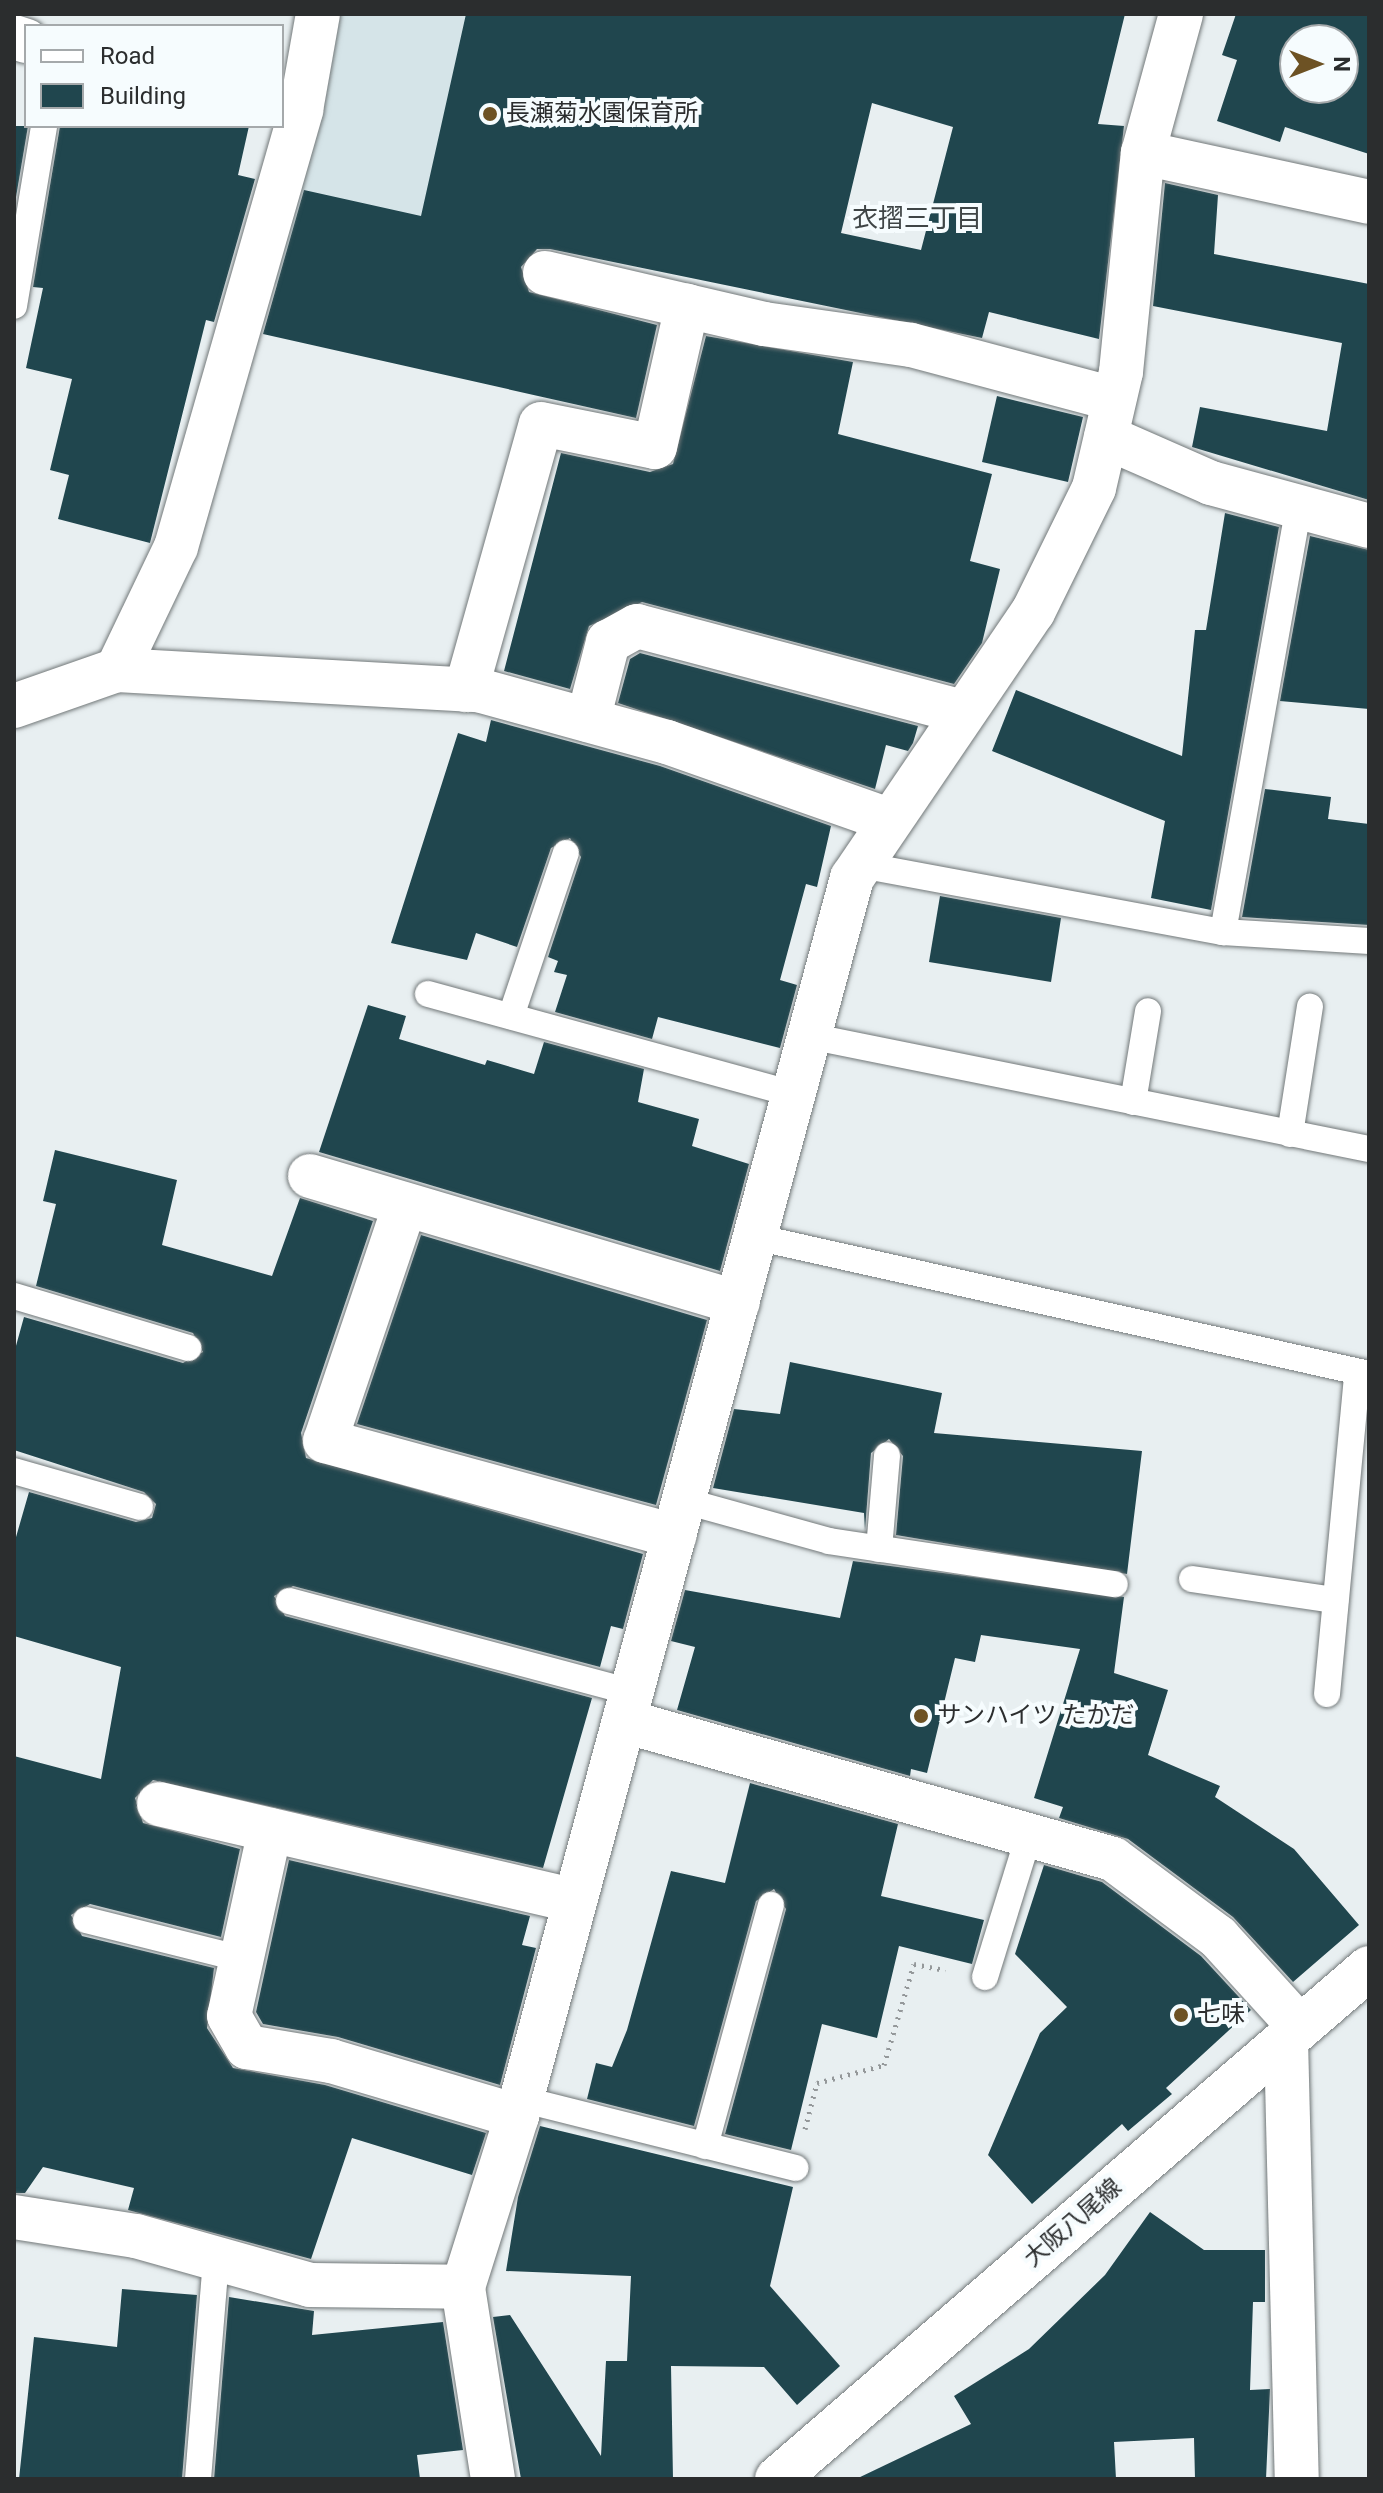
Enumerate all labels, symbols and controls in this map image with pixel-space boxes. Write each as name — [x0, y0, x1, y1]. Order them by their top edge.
legend — [24, 24, 284, 128]
north arrow — [1279, 24, 1359, 104]
text: Road — [100, 42, 155, 70]
text: N — [1329, 56, 1354, 72]
text: Building — [100, 82, 186, 110]
place label: 長瀬菊水園保育所 — [506, 100, 698, 128]
marker: 長瀬菊水園保育所 — [481, 105, 499, 123]
district label: 衣摺三丁目 — [852, 203, 982, 235]
place label: サンハイツ たかだ — [937, 1702, 1135, 1730]
marker: サンハイツ たかだ — [912, 1707, 930, 1725]
place label: 七味 — [1197, 2001, 1245, 2029]
marker: 七味 — [1172, 2006, 1190, 2024]
street label: 大阪八尾線 — [1018, 2173, 1128, 2273]

